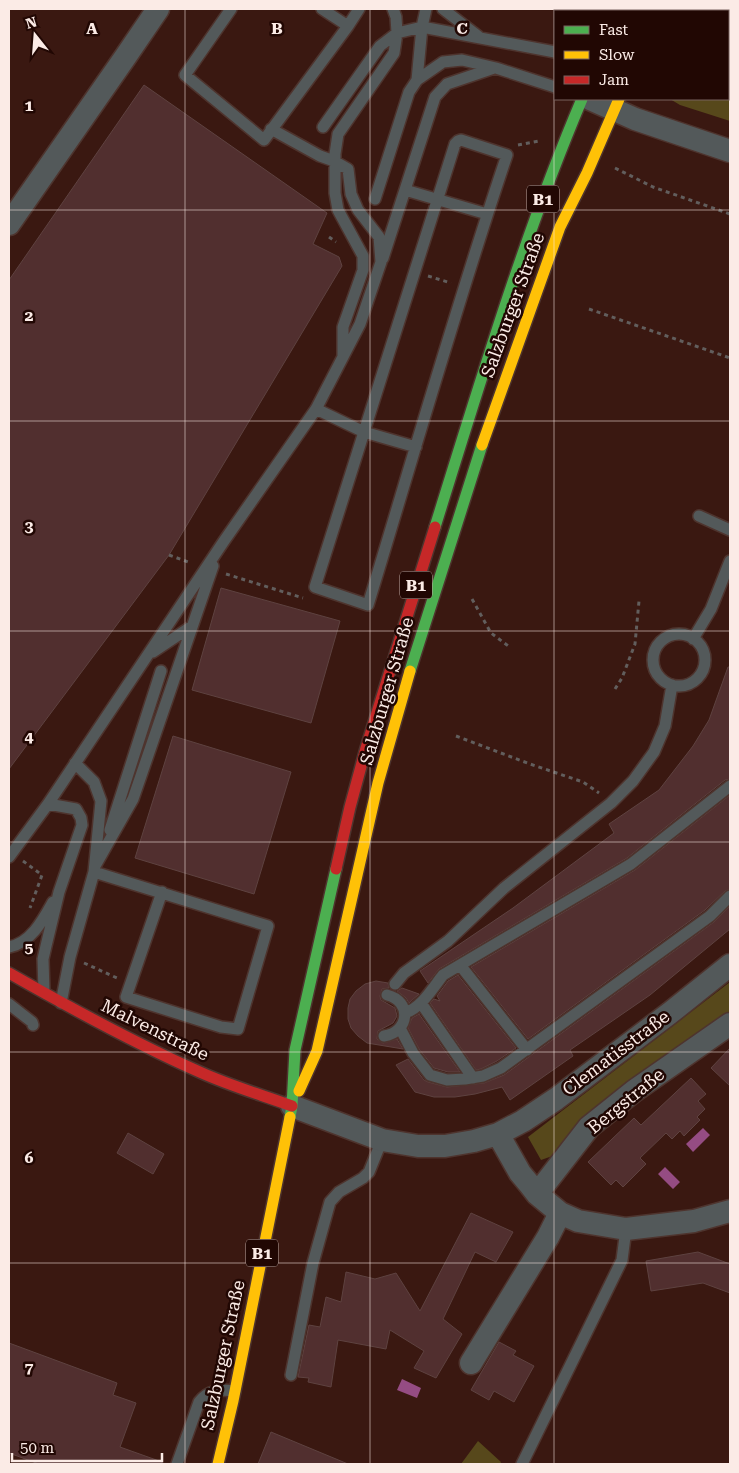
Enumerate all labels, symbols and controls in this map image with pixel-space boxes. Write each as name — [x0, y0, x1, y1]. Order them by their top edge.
north arrow — [10, 10, 60, 60]
legend — [554, 10, 729, 100]
text: N — [24, 13, 39, 32]
text: A — [86, 19, 98, 38]
text: B — [271, 19, 283, 38]
text: C — [456, 19, 468, 38]
text: Fast — [599, 21, 629, 39]
text: Slow — [599, 46, 635, 64]
text: Jam — [599, 71, 629, 89]
text: 1 — [25, 96, 34, 115]
road number: B1 — [527, 185, 559, 212]
street label: Salzburger Straße — [477, 229, 549, 380]
text: 2 — [25, 306, 34, 325]
text: 3 — [25, 517, 34, 536]
road number: B1 — [400, 572, 432, 598]
street label: Salzburger Straße — [355, 615, 418, 767]
text: 4 — [25, 727, 34, 746]
text: 5 — [25, 938, 34, 957]
street label: Malvenstraße — [98, 994, 213, 1065]
street label: Clematisstraße — [558, 1005, 674, 1100]
street label: Bergstraße — [583, 1063, 668, 1138]
text: 6 — [25, 1148, 34, 1167]
road number: B1 — [246, 1240, 278, 1266]
street label: Salzburger Straße — [196, 1278, 249, 1432]
text: 7 — [25, 1358, 34, 1377]
scale bar — [12, 1430, 162, 1462]
text: 50 m — [20, 1439, 55, 1457]

